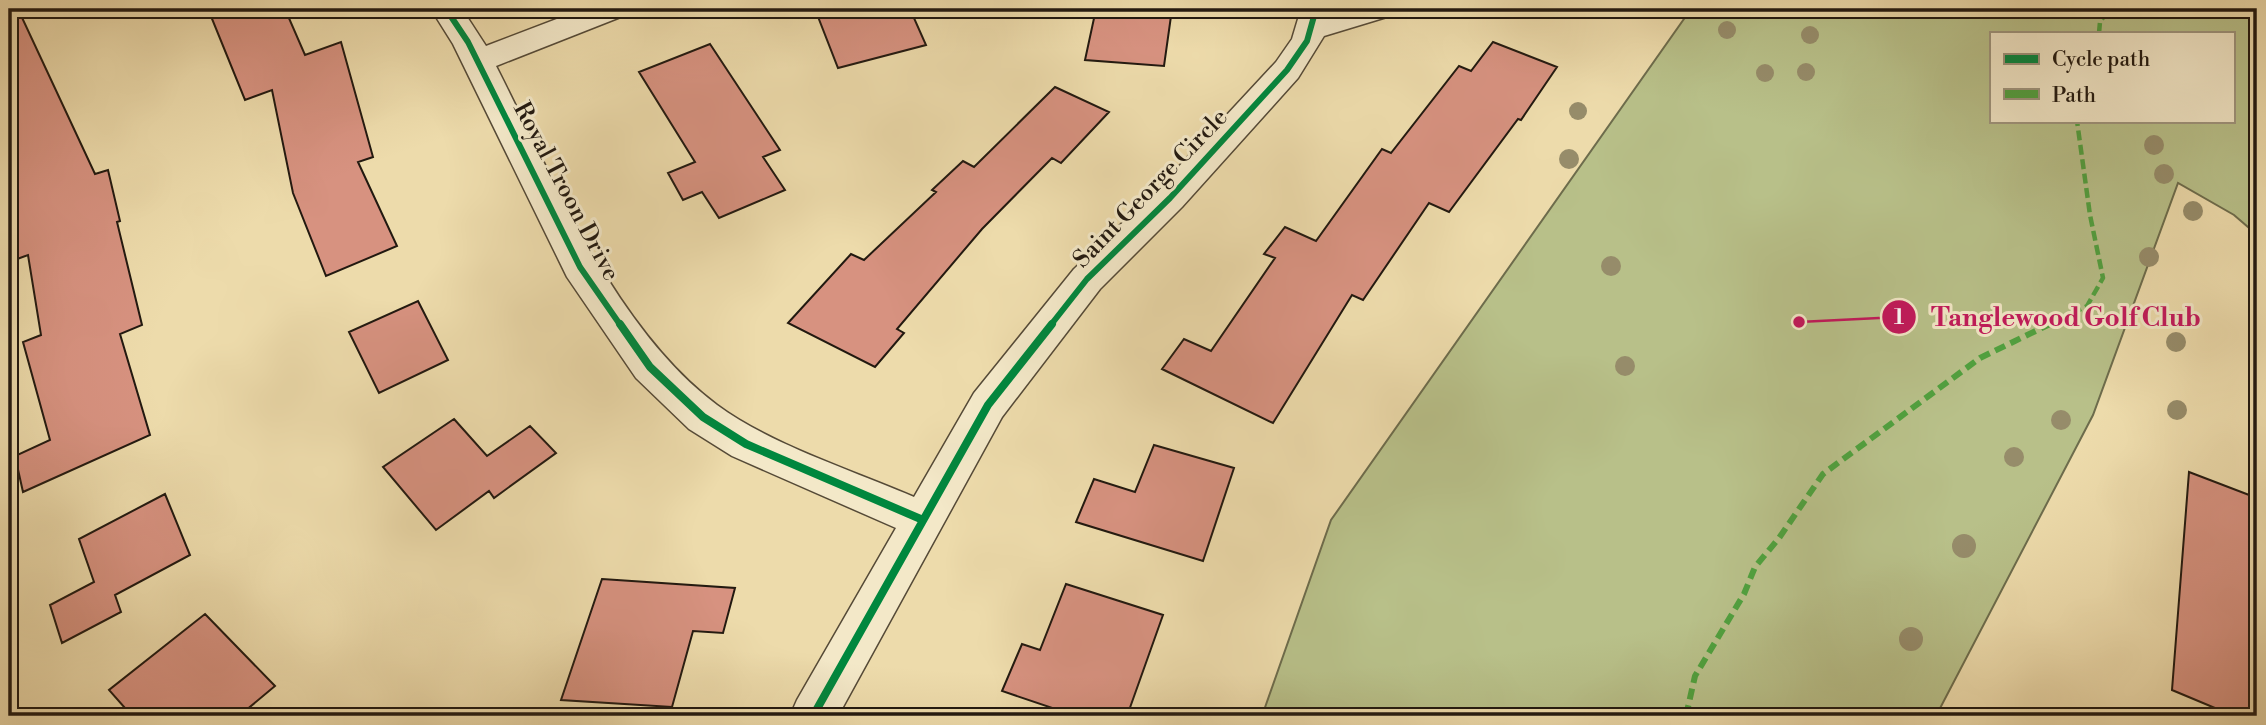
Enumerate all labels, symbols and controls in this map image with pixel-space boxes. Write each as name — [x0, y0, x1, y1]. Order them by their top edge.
legend — [1990, 32, 2234, 122]
text: Cycle path — [2052, 47, 2151, 73]
text: Path — [2052, 83, 2097, 109]
street label: Royal Troon Drive — [506, 97, 626, 286]
street label: Saint George Circle — [1067, 103, 1234, 275]
callout: Tanglewood Golf Club — [1882, 293, 2215, 340]
text: Tanglewood Golf Club — [1931, 302, 2201, 334]
text: 1 — [1894, 305, 1904, 331]

